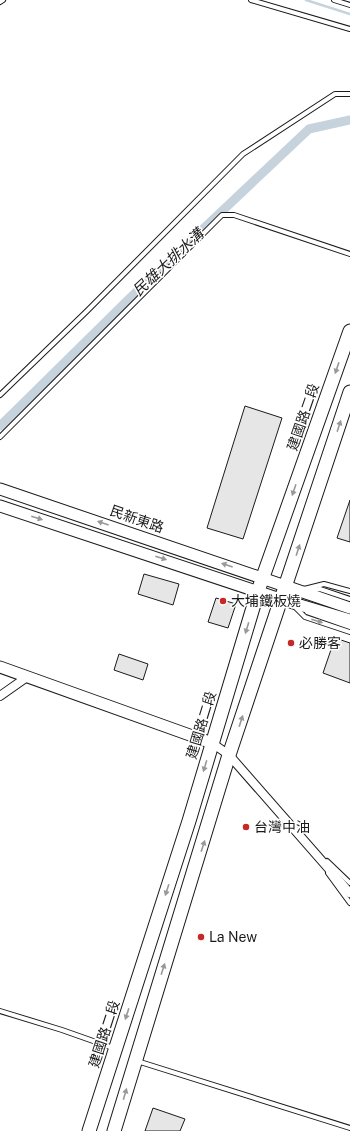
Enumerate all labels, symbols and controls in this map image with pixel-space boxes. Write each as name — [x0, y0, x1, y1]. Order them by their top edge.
water label: 民雄大排水溝 — [129, 224, 208, 299]
one-way arrow — [334, 362, 340, 374]
street label: 建國路二段 — [284, 381, 322, 453]
one-way arrow — [336, 420, 342, 432]
one-way arrow — [291, 485, 297, 497]
street label: 民新東路 — [108, 502, 166, 536]
one-way arrow — [32, 515, 44, 521]
one-way arrow — [97, 520, 109, 526]
one-way arrow — [296, 543, 302, 555]
one-way arrow — [155, 556, 167, 562]
one-way arrow — [220, 562, 232, 568]
place label: 大埔鐵板燒 — [231, 593, 301, 609]
marker: 大埔鐵板燒 — [218, 596, 228, 606]
one-way arrow — [311, 619, 323, 625]
one-way arrow — [244, 622, 250, 634]
place label: 必勝客 — [299, 635, 341, 651]
marker: 必勝客 — [286, 638, 296, 648]
street label: 建國路二段 — [183, 689, 219, 761]
one-way arrow — [238, 715, 244, 727]
one-way arrow — [202, 760, 208, 772]
place label: 台灣中油 — [254, 819, 310, 835]
marker: 台灣中油 — [241, 822, 251, 832]
one-way arrow — [200, 839, 206, 851]
one-way arrow — [164, 884, 170, 896]
place label: La New — [209, 929, 257, 945]
marker: La New — [196, 932, 206, 942]
one-way arrow — [160, 963, 166, 975]
street label: 建國路二段 — [86, 998, 122, 1070]
one-way arrow — [124, 1008, 130, 1020]
one-way arrow — [122, 1087, 128, 1100]

